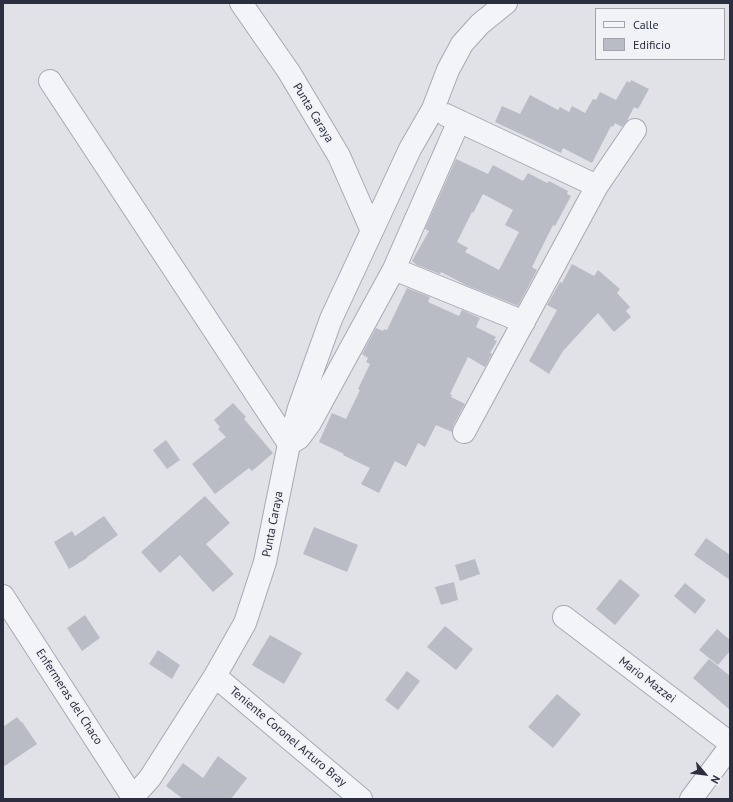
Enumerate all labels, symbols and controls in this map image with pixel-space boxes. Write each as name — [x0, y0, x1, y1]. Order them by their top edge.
legend — [595, 8, 725, 60]
text: Calle — [633, 17, 659, 32]
text: Edificio — [633, 37, 671, 52]
street label: Punta Caraya — [290, 81, 336, 145]
street label: Punta Caraya — [260, 490, 286, 558]
street label: Enfermeras del Chaco — [33, 646, 105, 748]
street label: Mario Mazzei — [616, 654, 678, 706]
street label: Teniente Coronel Arturo Bray — [227, 684, 349, 790]
north arrow — [685, 754, 725, 794]
text: N — [708, 773, 723, 786]

